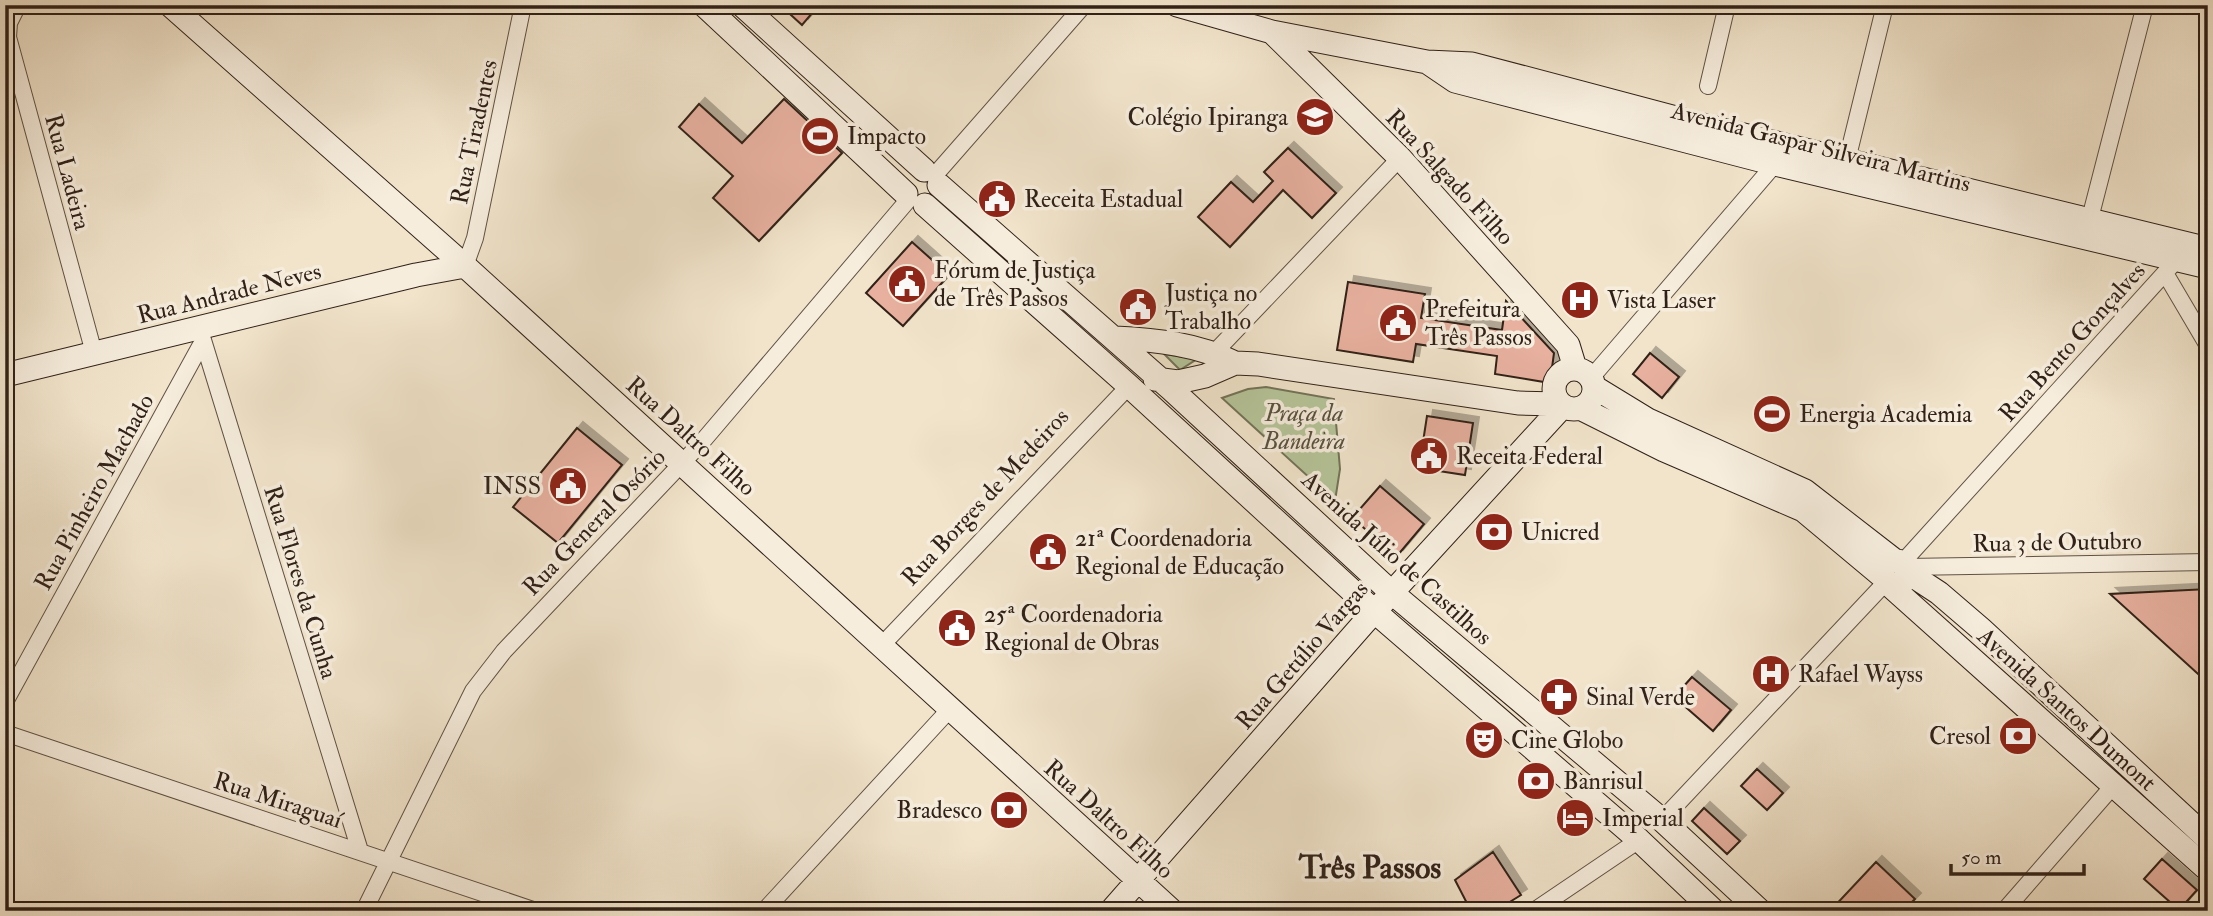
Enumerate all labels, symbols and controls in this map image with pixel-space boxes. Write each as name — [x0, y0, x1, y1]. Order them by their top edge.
street label: Rua Tiradentes — [444, 57, 505, 207]
street label: Avenida Gaspar Silveira Martins — [1667, 95, 1974, 200]
school or university icon: Colégio Ipiranga — [1294, 96, 1336, 138]
place label: Colégio Ipiranga — [1127, 102, 1289, 133]
street label: Rua Salgado Filho — [1379, 103, 1521, 252]
street label: Rua Ladeira — [37, 111, 98, 234]
sports icon: Impacto — [799, 115, 841, 157]
place label: Impacto — [847, 121, 926, 152]
public building icon: Receita Estadual — [976, 178, 1018, 220]
place label: Receita Estadual — [1024, 184, 1183, 215]
place label: Fórum de Justiça de Três Passos — [934, 255, 1097, 314]
street label: Rua Andrade Neves — [134, 256, 324, 331]
street label: Rua Bento Gonçalves — [1992, 256, 2152, 429]
public building icon: Fórum de Justiça de Três Passos — [886, 263, 928, 305]
place label: Justiça no Trabalho — [1164, 278, 1257, 337]
hospital icon: Vista Laser — [1559, 279, 1601, 321]
place label: Vista Laser — [1607, 285, 1716, 316]
public building icon: Justiça no Trabalho — [1117, 286, 1159, 328]
place label: Prefeitura Três Passos — [1425, 294, 1532, 353]
public building icon: Prefeitura Três Passos — [1377, 302, 1419, 344]
street label: Rua Daltro Filho — [619, 370, 762, 503]
street label: Rua Pinheiro Machado — [28, 389, 161, 596]
sports icon: Energia Academia — [1751, 393, 1793, 435]
park label: Praça da Bandeira — [1262, 398, 1345, 457]
place label: Energia Academia — [1799, 399, 1973, 430]
street label: Rua Borges de Medeiros — [895, 402, 1076, 593]
public building icon: Receita Federal — [1408, 435, 1450, 477]
place label: Receita Federal — [1456, 441, 1603, 472]
street label: Rua General Osório — [516, 442, 673, 603]
street label: Avenida Júlio de Castilhos — [1294, 464, 1498, 652]
public building icon: INSS — [547, 465, 589, 507]
place label: INSS — [483, 471, 541, 502]
street label: Rua Flores da Cunha — [256, 482, 345, 684]
bank icon: Unicred — [1473, 511, 1515, 553]
place label: Unicred — [1521, 517, 1600, 548]
place label: 21ª Coordenadoria Regional de Educação — [1075, 523, 1284, 582]
street label: Rua 3 de Outubro — [1972, 526, 2142, 559]
public building icon: 21ª Coordenadoria Regional de Educação — [1027, 531, 1069, 573]
street label: Rua Getúlio Vargas — [1229, 574, 1376, 736]
place label: 25ª Coordenadoria Regional de Obras — [984, 599, 1164, 658]
public building icon: 25ª Coordenadoria Regional de Obras — [936, 607, 978, 649]
street label: Avenida Santos Dumont — [1970, 620, 2163, 798]
hospital icon: Rafael Wayss — [1750, 653, 1792, 695]
place label: Rafael Wayss — [1798, 659, 1923, 690]
pharmacy icon: Sinal Verde — [1538, 676, 1580, 718]
place label: Sinal Verde — [1586, 682, 1695, 713]
bank icon: Cresol — [1997, 715, 2039, 757]
theatre icon: Cine Globo — [1463, 719, 1505, 761]
place label: Cresol — [1929, 721, 1991, 752]
place label: Cine Globo — [1511, 725, 1623, 756]
street label: Rua Daltro Filho — [1037, 753, 1180, 886]
bank icon: Banrisul — [1515, 760, 1557, 802]
street label: Rua Miraguaí — [210, 765, 348, 836]
place label: Banrisul — [1563, 766, 1643, 797]
bank icon: Bradesco — [988, 789, 1030, 831]
place label: Bradesco — [896, 795, 982, 826]
hotel icon: Imperial — [1554, 797, 1596, 839]
place label: Imperial — [1602, 803, 1684, 834]
scale bar — [1951, 832, 2084, 876]
text: 50 m — [1961, 844, 2002, 871]
district label: Três Passos — [1298, 848, 1441, 888]

